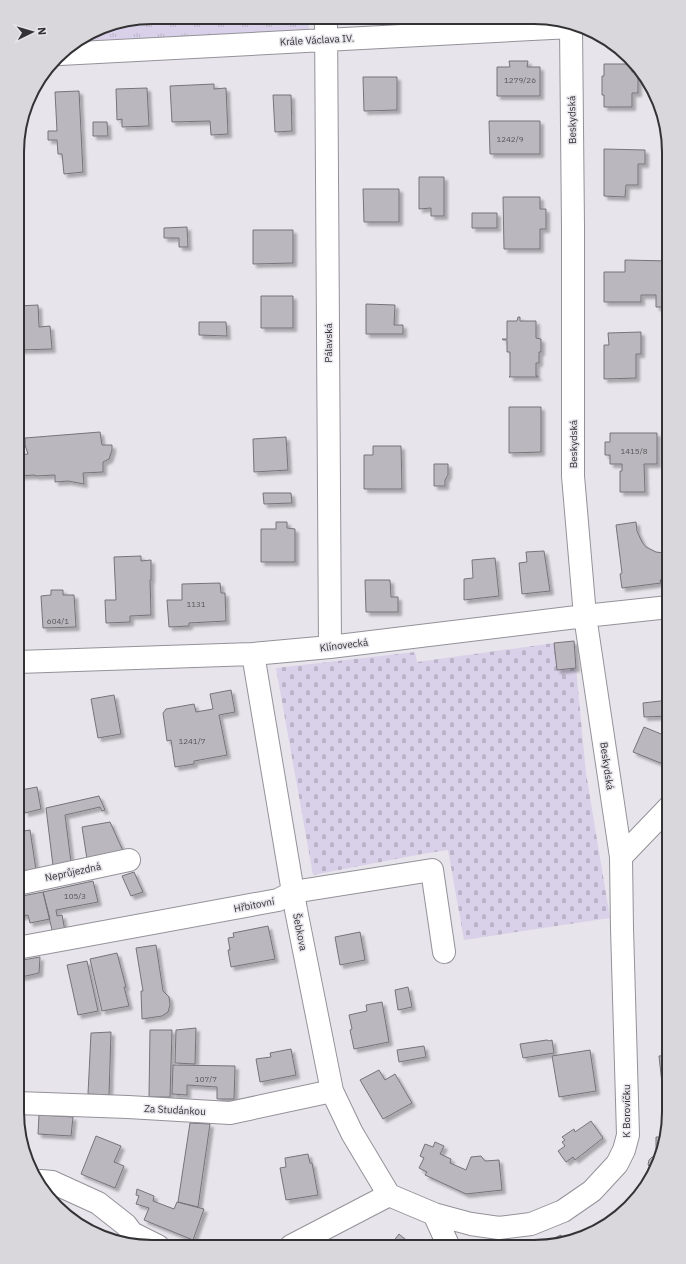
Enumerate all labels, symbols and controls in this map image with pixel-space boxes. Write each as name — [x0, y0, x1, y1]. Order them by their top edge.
north arrow — [12, 12, 52, 52]
text: N — [35, 27, 49, 36]
street label: Krále Václava IV. — [279, 32, 355, 48]
house number: 1279/26 — [504, 75, 536, 85]
street label: Beskydská — [565, 95, 579, 144]
house number: 1242/9 — [496, 134, 524, 144]
street label: Pálavská — [322, 323, 335, 363]
street label: Beskydská — [567, 419, 580, 468]
house number: 1415/8 — [620, 446, 648, 456]
house number: 1131 — [186, 599, 206, 609]
house number: 604/1 — [47, 616, 69, 626]
street label: Klínovecká — [319, 636, 370, 654]
house number: 1241/7 — [178, 736, 206, 746]
street label: Beskydská — [597, 741, 617, 791]
street label: Neprůjezdná — [44, 860, 103, 884]
house number: 105/3 — [64, 891, 86, 901]
street label: Hřbitovní — [233, 895, 276, 915]
street label: Šebkova — [290, 912, 310, 952]
house number: 107/7 — [195, 1074, 217, 1084]
street label: K Borovíčku — [620, 1084, 633, 1138]
street label: Za Studánkou — [144, 1102, 206, 1118]

